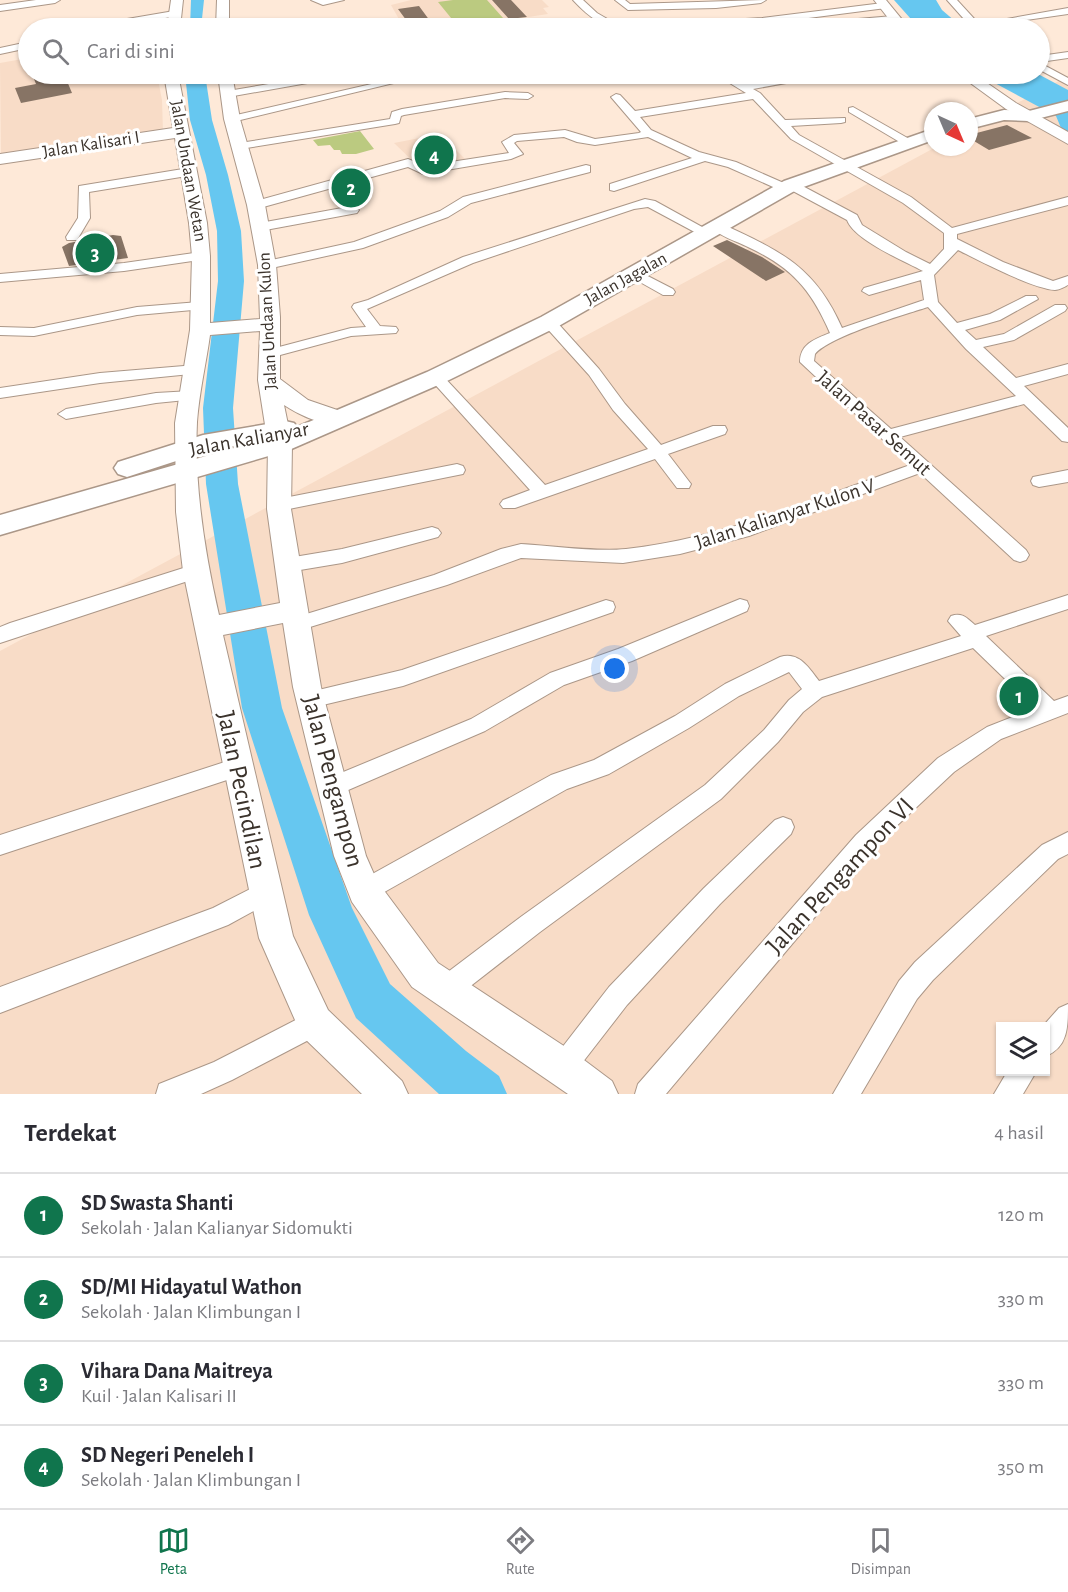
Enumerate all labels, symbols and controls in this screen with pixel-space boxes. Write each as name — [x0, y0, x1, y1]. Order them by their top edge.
search box — [18, 18, 1050, 84]
icon: search — [39, 35, 72, 68]
text: Cari di sini — [87, 40, 175, 62]
street label: Jalan Undaan Wetan — [167, 99, 209, 243]
north arrow — [924, 102, 978, 156]
street label: Jalan Kalisari I — [41, 128, 141, 162]
pin: 4 — [414, 132, 454, 178]
pin: 2 — [332, 166, 370, 210]
pin: 3 — [76, 230, 115, 276]
street label: Jalan Jagalan — [582, 249, 670, 309]
street label: Jalan Undaan Kulon — [255, 252, 281, 390]
street label: Jalan Pasar Semut — [813, 366, 935, 480]
street label: Jalan Kalianyar — [188, 418, 311, 460]
street label: Jalan Kalianyar Kulon V — [693, 475, 878, 553]
your location — [600, 654, 629, 683]
pin: 1 — [1000, 674, 1038, 718]
street label: Jalan Pengampon — [297, 692, 369, 870]
street label: Jalan Pecindilan — [213, 709, 271, 871]
street label: Jalan Pengampon VI — [761, 793, 919, 959]
map controls — [996, 1022, 1050, 1076]
button: layers — [996, 1022, 1050, 1076]
text: Terdekat — [24, 1120, 116, 1146]
text: 4 hasil — [994, 1123, 1044, 1143]
text: SD Swasta Shanti — [81, 1192, 233, 1214]
text: 1 — [40, 1205, 47, 1225]
text: 120 m — [998, 1205, 1044, 1225]
text: Sekolah · Jalan Kalianyar Sidomukti — [81, 1218, 353, 1238]
text: SD/MI Hidayatul Wathon — [81, 1276, 302, 1298]
text: 2 — [39, 1289, 48, 1309]
text: 330 m — [998, 1289, 1044, 1309]
text: Sekolah · Jalan Klimbungan I — [81, 1302, 301, 1322]
text: Vihara Dana Maitreya — [81, 1360, 273, 1382]
text: 3 — [39, 1373, 48, 1393]
text: 330 m — [998, 1373, 1044, 1393]
text: Kuil · Jalan Kalisari II — [81, 1386, 237, 1406]
text: SD Negeri Peneleh I — [81, 1444, 254, 1466]
text: 4 — [38, 1457, 49, 1477]
text: 350 m — [998, 1457, 1044, 1477]
text: Sekolah · Jalan Klimbungan I — [81, 1470, 301, 1490]
tab: Peta — [157, 1524, 190, 1579]
tab: Rute — [504, 1524, 537, 1579]
tab: Disimpan — [851, 1524, 911, 1579]

